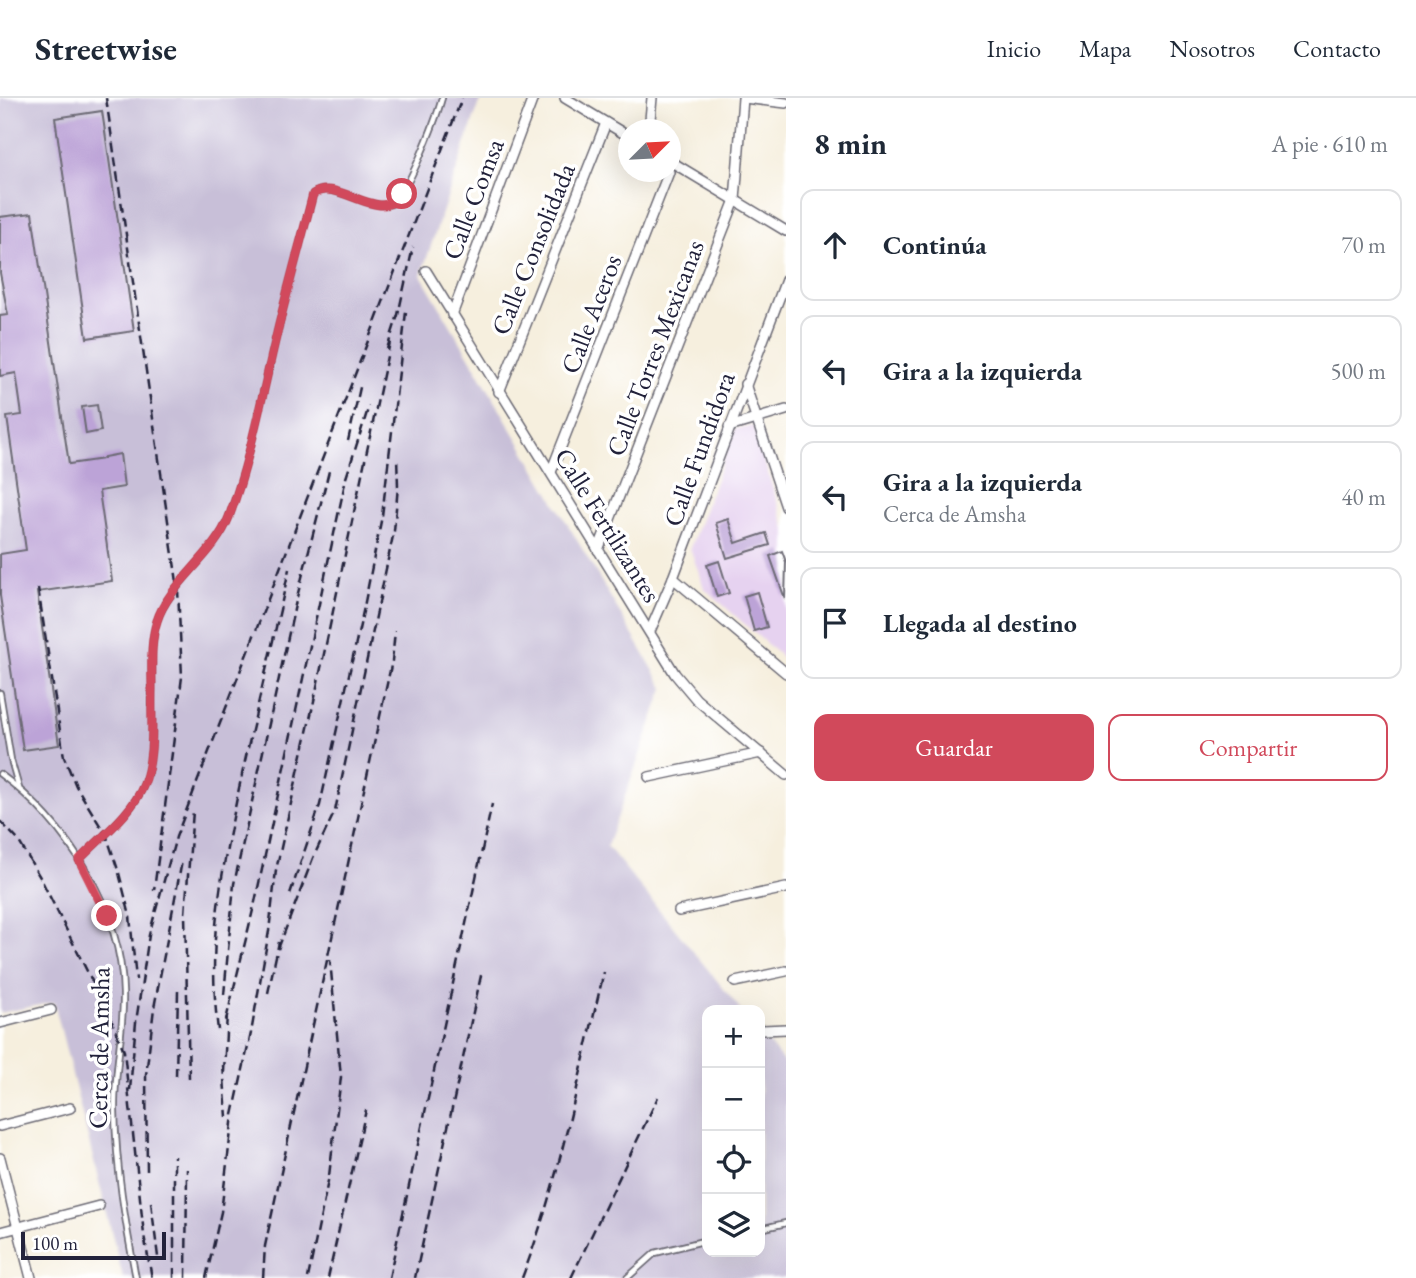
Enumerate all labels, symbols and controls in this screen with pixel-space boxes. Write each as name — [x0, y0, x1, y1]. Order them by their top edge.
text: Streetwise — [35, 27, 177, 70]
text: Inicio — [987, 33, 1041, 64]
text: Mapa — [1079, 33, 1131, 64]
text: Nosotros — [1169, 33, 1255, 64]
text: Contacto — [1293, 33, 1381, 64]
north arrow — [618, 119, 681, 182]
text: 8 min — [814, 124, 887, 163]
text: A pie · 610 m — [1272, 129, 1388, 159]
street label: Calle Comsa — [434, 133, 512, 264]
street label: Calle Consolidada — [483, 158, 583, 340]
route start — [386, 178, 417, 209]
icon: ahead — [816, 226, 854, 264]
text: Continúa — [883, 228, 987, 262]
text: 70 m — [1341, 230, 1386, 260]
street label: Calle Torres Mexicanas — [598, 235, 712, 461]
street label: Calle Aceros — [553, 250, 629, 378]
icon: left — [816, 352, 854, 390]
text: Gira a la izquierda — [883, 354, 1082, 388]
text: 500 m — [1330, 356, 1386, 386]
street label: Calle Fundidora — [655, 366, 743, 531]
street label: Calle Fertilizantes — [547, 441, 669, 609]
text: Gira a la izquierda — [883, 465, 1082, 499]
icon: left — [816, 478, 854, 516]
text: 40 m — [1341, 482, 1386, 512]
text: Cerca de Amsha — [883, 499, 1026, 529]
icon: arrive — [816, 604, 854, 642]
text: Llegada al destino — [883, 606, 1077, 640]
button: Guardar — [814, 714, 1094, 781]
button: Compartir — [1108, 714, 1388, 781]
route end — [91, 900, 122, 931]
street label: Cerca de Amsha — [81, 966, 117, 1129]
map controls — [702, 1005, 765, 1257]
button: + — [702, 1005, 765, 1068]
button: − — [702, 1068, 765, 1131]
button: locate — [702, 1131, 765, 1194]
button: layers — [702, 1194, 765, 1257]
scale bar — [21, 1229, 166, 1261]
text: 100 m — [32, 1231, 78, 1256]

